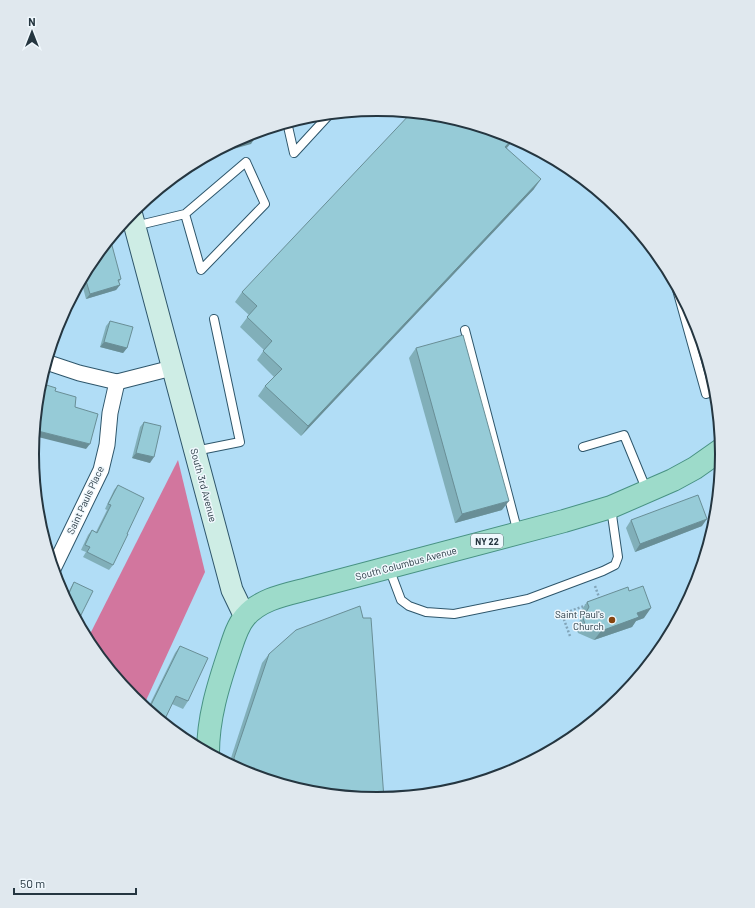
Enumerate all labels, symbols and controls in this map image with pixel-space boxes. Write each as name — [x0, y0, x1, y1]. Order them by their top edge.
north arrow — [12, 12, 52, 52]
text: N — [28, 15, 36, 28]
street label: South 3rd Avenue — [188, 447, 220, 523]
street label: Saint Pauls Place — [64, 464, 106, 536]
road number: NY 22 — [471, 534, 503, 548]
street label: South Columbus Avenue — [354, 544, 458, 582]
place label: Saint Paul's Church — [555, 608, 604, 632]
marker: Saint Paul's Church — [607, 615, 617, 625]
scale bar — [14, 870, 136, 896]
text: 50 m — [20, 876, 45, 890]

